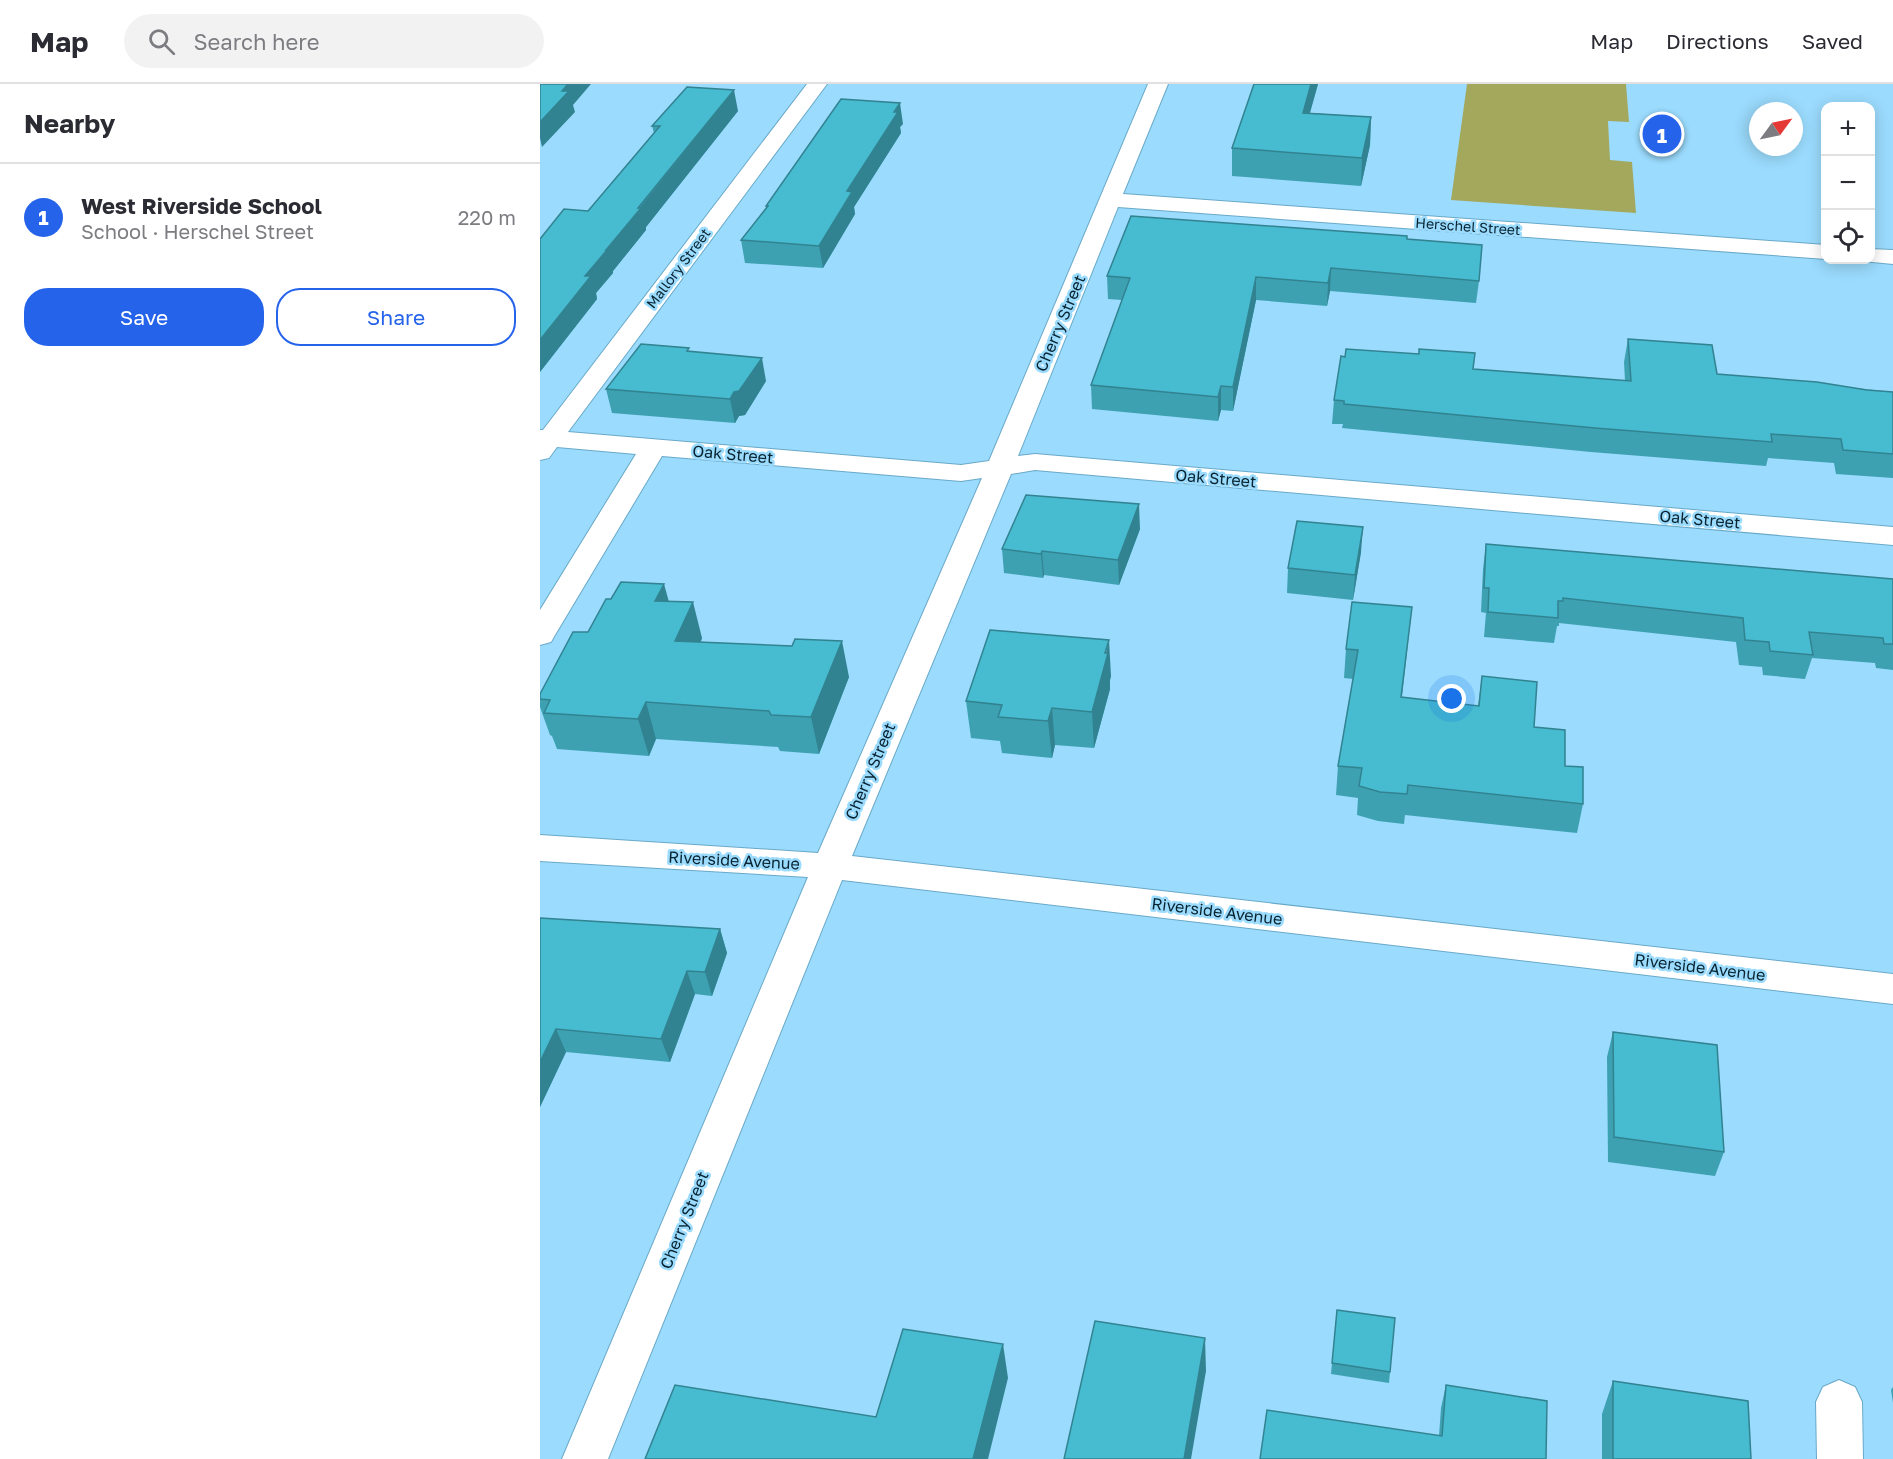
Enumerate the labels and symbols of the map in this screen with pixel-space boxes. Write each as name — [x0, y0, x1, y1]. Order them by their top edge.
north arrow — [1749, 102, 1803, 156]
pin: 1 — [1642, 112, 1682, 156]
street label: Herschel Street — [1415, 214, 1521, 238]
street label: Mallory Street — [642, 225, 714, 311]
street label: Cherry Street — [1031, 272, 1089, 374]
street label: Oak Street — [692, 440, 774, 468]
street label: Oak Street — [1175, 464, 1257, 492]
street label: Oak Street — [1659, 505, 1741, 533]
your location — [1437, 684, 1466, 713]
street label: Cherry Street — [841, 720, 899, 822]
street label: Riverside Avenue — [668, 847, 800, 873]
street label: Riverside Avenue — [1150, 893, 1284, 929]
street label: Riverside Avenue — [1633, 949, 1767, 985]
street label: Cherry Street — [655, 1168, 713, 1272]

